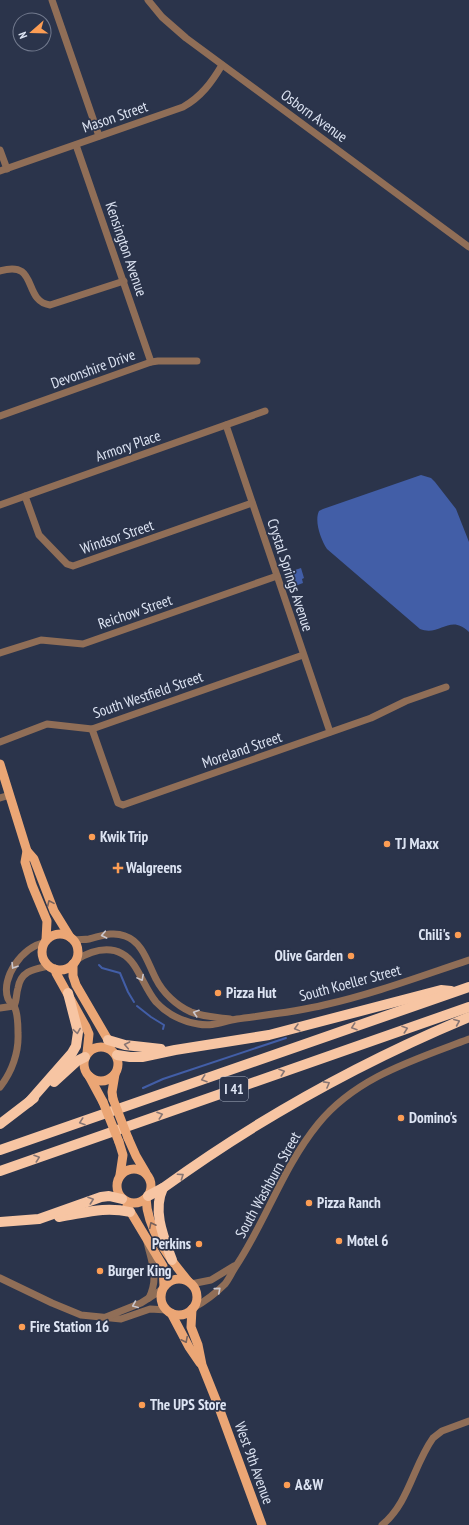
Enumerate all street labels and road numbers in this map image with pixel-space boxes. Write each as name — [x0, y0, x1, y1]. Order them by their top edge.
street label: Osborn Avenue — [277, 85, 351, 146]
street label: Mason Street — [80, 96, 150, 137]
street label: Kensington Avenue — [101, 199, 152, 299]
street label: Devonshire Drive — [48, 344, 138, 393]
street label: Armory Place — [93, 426, 163, 465]
street label: Windsor Street — [78, 515, 156, 558]
street label: Crystal Springs Avenue — [263, 516, 318, 634]
street label: Reichow Street — [95, 590, 174, 633]
street label: South Westfield Street — [90, 667, 205, 722]
street label: Moreland Street — [199, 727, 284, 772]
street label: South Koeller Street — [297, 960, 403, 1005]
road number: I 41 — [220, 1077, 248, 1101]
street label: South Washburn Street — [231, 1128, 305, 1241]
street label: West 9th Avenue — [231, 1419, 278, 1507]

